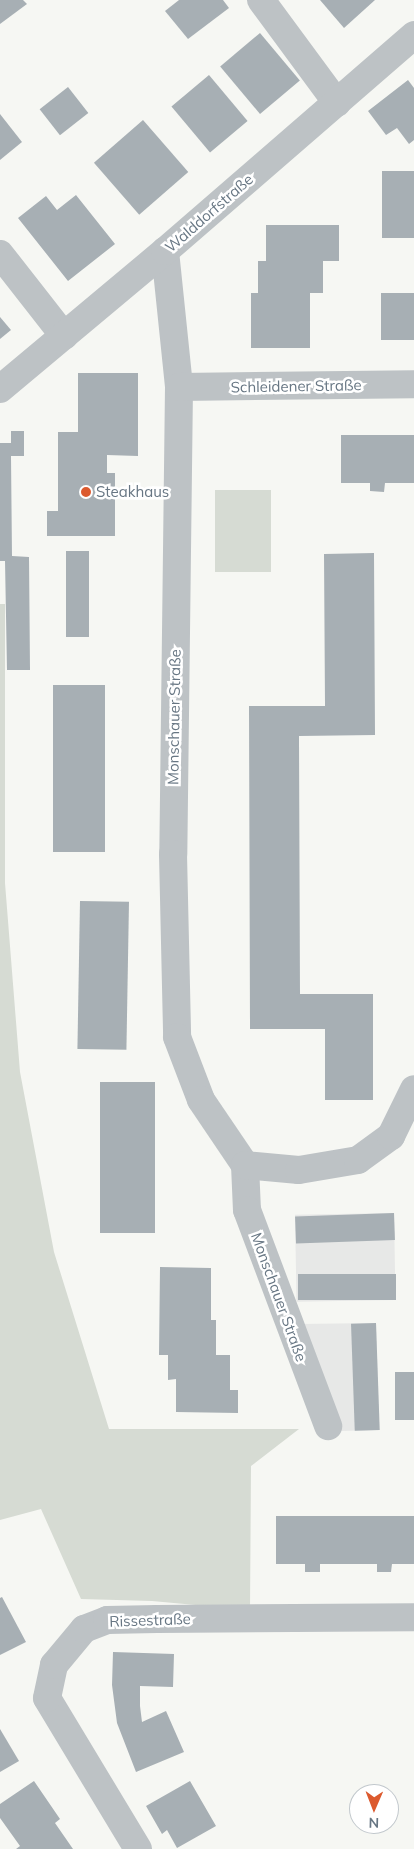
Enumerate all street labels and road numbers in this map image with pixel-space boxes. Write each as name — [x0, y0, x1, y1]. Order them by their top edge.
street label: Walddorfstraße — [161, 170, 257, 256]
street label: Schleidener Straße — [230, 376, 362, 396]
street label: Monschauer Straße — [164, 649, 184, 785]
street label: Monschauer Straße — [247, 1230, 311, 1364]
street label: Rissestraße — [109, 1610, 191, 1630]

